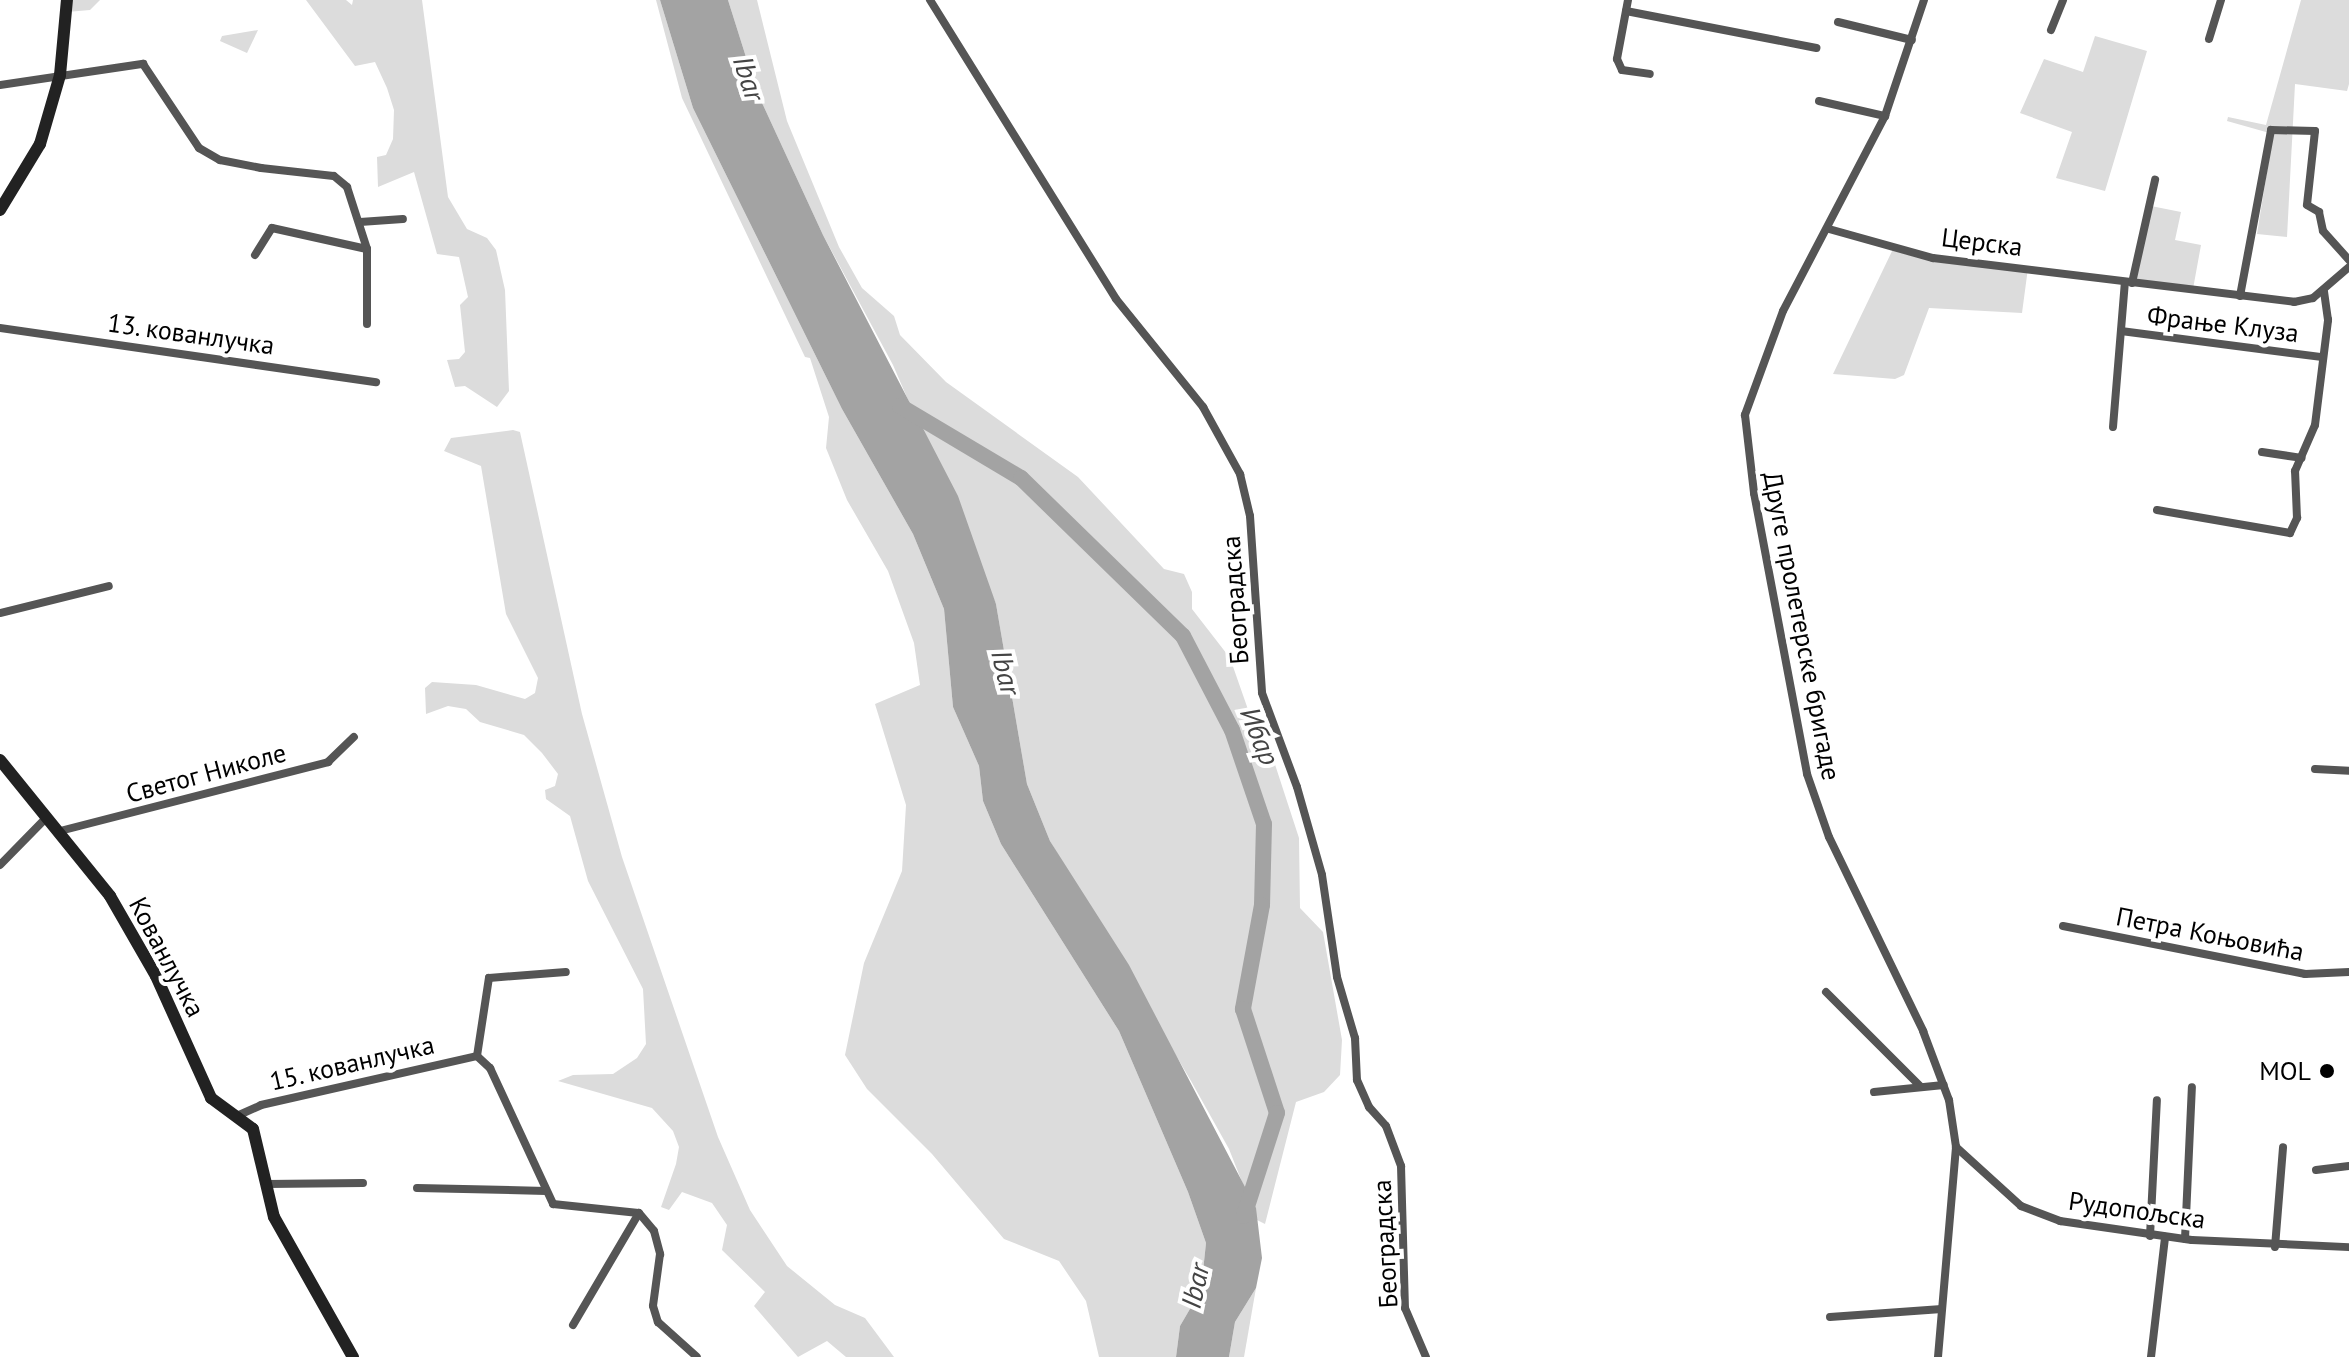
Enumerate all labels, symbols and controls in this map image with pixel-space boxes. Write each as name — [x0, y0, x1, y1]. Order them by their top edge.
water label: Ibar — [726, 51, 772, 105]
street label: Церска — [1940, 222, 2024, 262]
street label: Фрање Клуза — [2145, 299, 2301, 349]
street label: 13. кованлучка — [105, 307, 277, 361]
street label: Друге пролетерске бригаде — [1757, 469, 1847, 783]
street label: Београдска — [1215, 535, 1255, 665]
water label: Ibar — [984, 646, 1028, 698]
water label: Ибар — [1233, 702, 1287, 770]
street label: Светог Николе — [122, 737, 290, 809]
street label: Кованлучка — [122, 892, 212, 1022]
street label: Петра Коњовића — [2113, 900, 2307, 968]
street label: 15. кованлучка — [266, 1029, 438, 1097]
place label: MOL — [2259, 1055, 2311, 1087]
marker: MOL — [2318, 1062, 2336, 1080]
street label: Београдска — [1366, 1179, 1404, 1309]
street label: Рудопољска — [2067, 1185, 2207, 1235]
water label: Ibar — [1174, 1260, 1216, 1312]

